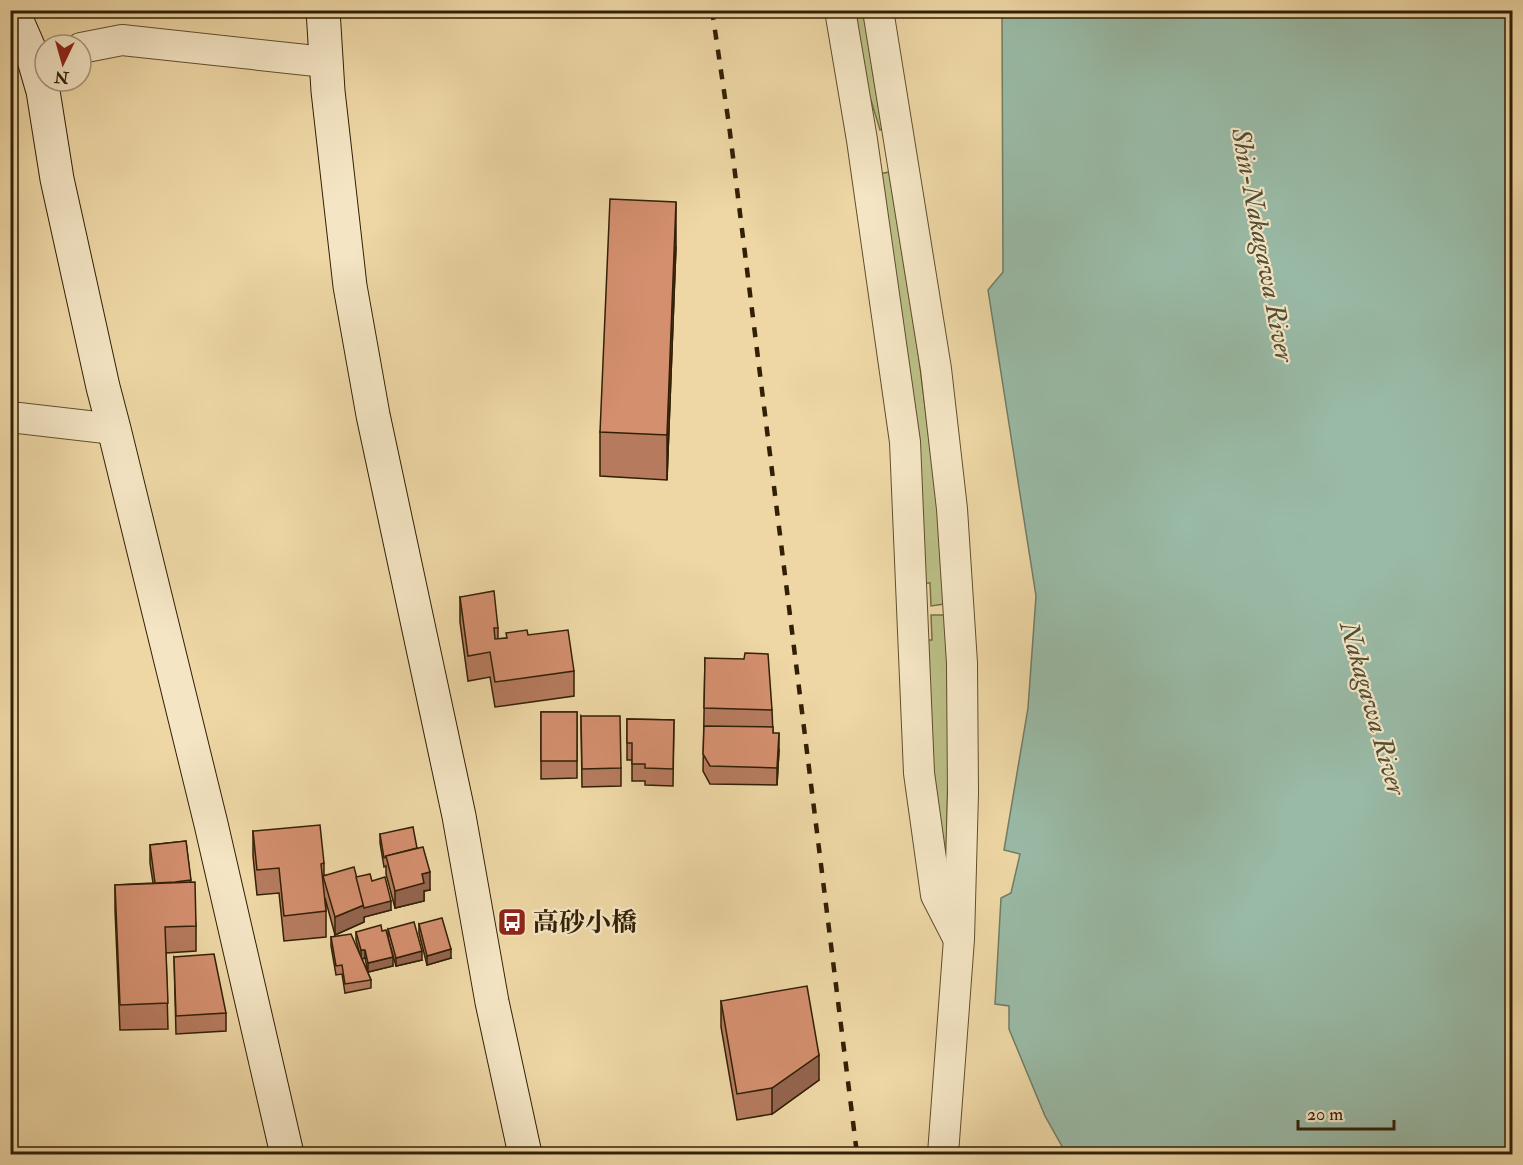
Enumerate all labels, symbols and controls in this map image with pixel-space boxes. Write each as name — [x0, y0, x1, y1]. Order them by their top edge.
north arrow — [33, 33, 93, 93]
text: N — [53, 66, 71, 88]
water label: Shin-Nakagawa River — [1223, 125, 1302, 367]
water label: Nakagawa River — [1331, 616, 1414, 801]
bus stop icon: 高砂小橋 — [496, 906, 528, 938]
place label: 高砂小橋 — [533, 907, 637, 939]
scale bar — [1298, 1093, 1394, 1131]
text: 20 m — [1307, 1103, 1343, 1126]

